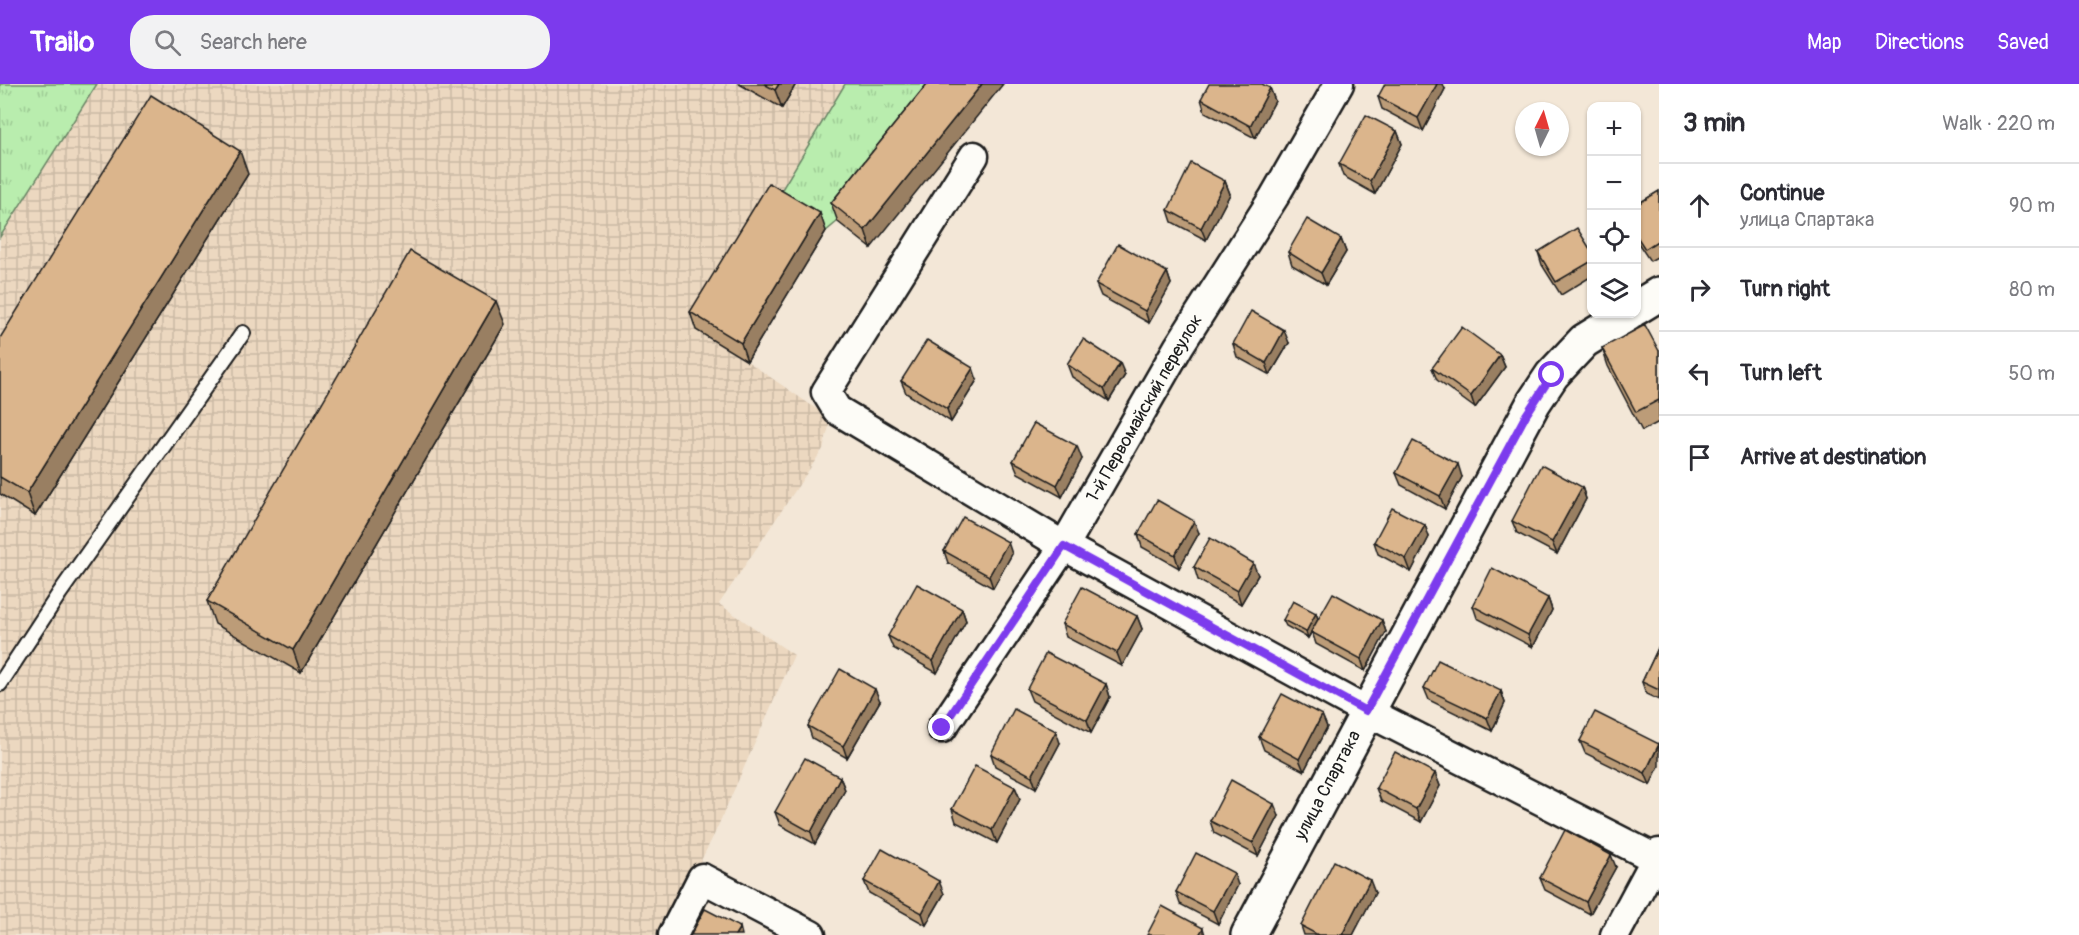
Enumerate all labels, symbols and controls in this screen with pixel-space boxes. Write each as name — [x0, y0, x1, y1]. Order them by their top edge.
search box — [130, 15, 550, 69]
text: Trailo — [30, 25, 94, 60]
icon: search — [151, 26, 184, 59]
text: Search here — [199, 28, 307, 56]
text: Map — [1807, 29, 1842, 56]
text: Directions — [1875, 29, 1964, 56]
text: Saved — [1997, 29, 2049, 56]
north arrow — [1515, 102, 1569, 156]
map controls — [1587, 102, 1641, 318]
button: + — [1587, 102, 1641, 156]
text: 3 min — [1683, 107, 1745, 139]
text: Walk · 220 m — [1942, 111, 2055, 136]
button: − — [1587, 156, 1641, 210]
text: Continue — [1740, 179, 1824, 207]
icon: ahead — [1683, 189, 1716, 222]
text: 90 m — [2009, 193, 2055, 218]
text: улица Спартака — [1740, 207, 1874, 232]
button: locate — [1587, 210, 1641, 264]
button: layers — [1587, 264, 1641, 318]
icon: right — [1683, 273, 1716, 306]
text: Turn right — [1740, 275, 1830, 303]
text: 80 m — [2009, 277, 2055, 302]
street label: 1-й Первомайский переулок — [1081, 310, 1208, 506]
icon: left — [1683, 357, 1716, 390]
text: Turn left — [1740, 359, 1822, 387]
route start — [1538, 361, 1564, 387]
text: 50 m — [2008, 361, 2055, 386]
icon: arrive — [1683, 441, 1716, 474]
text: Arrive at destination — [1740, 443, 1926, 471]
route end — [928, 714, 954, 740]
street label: улица Спартака — [1288, 726, 1366, 845]

